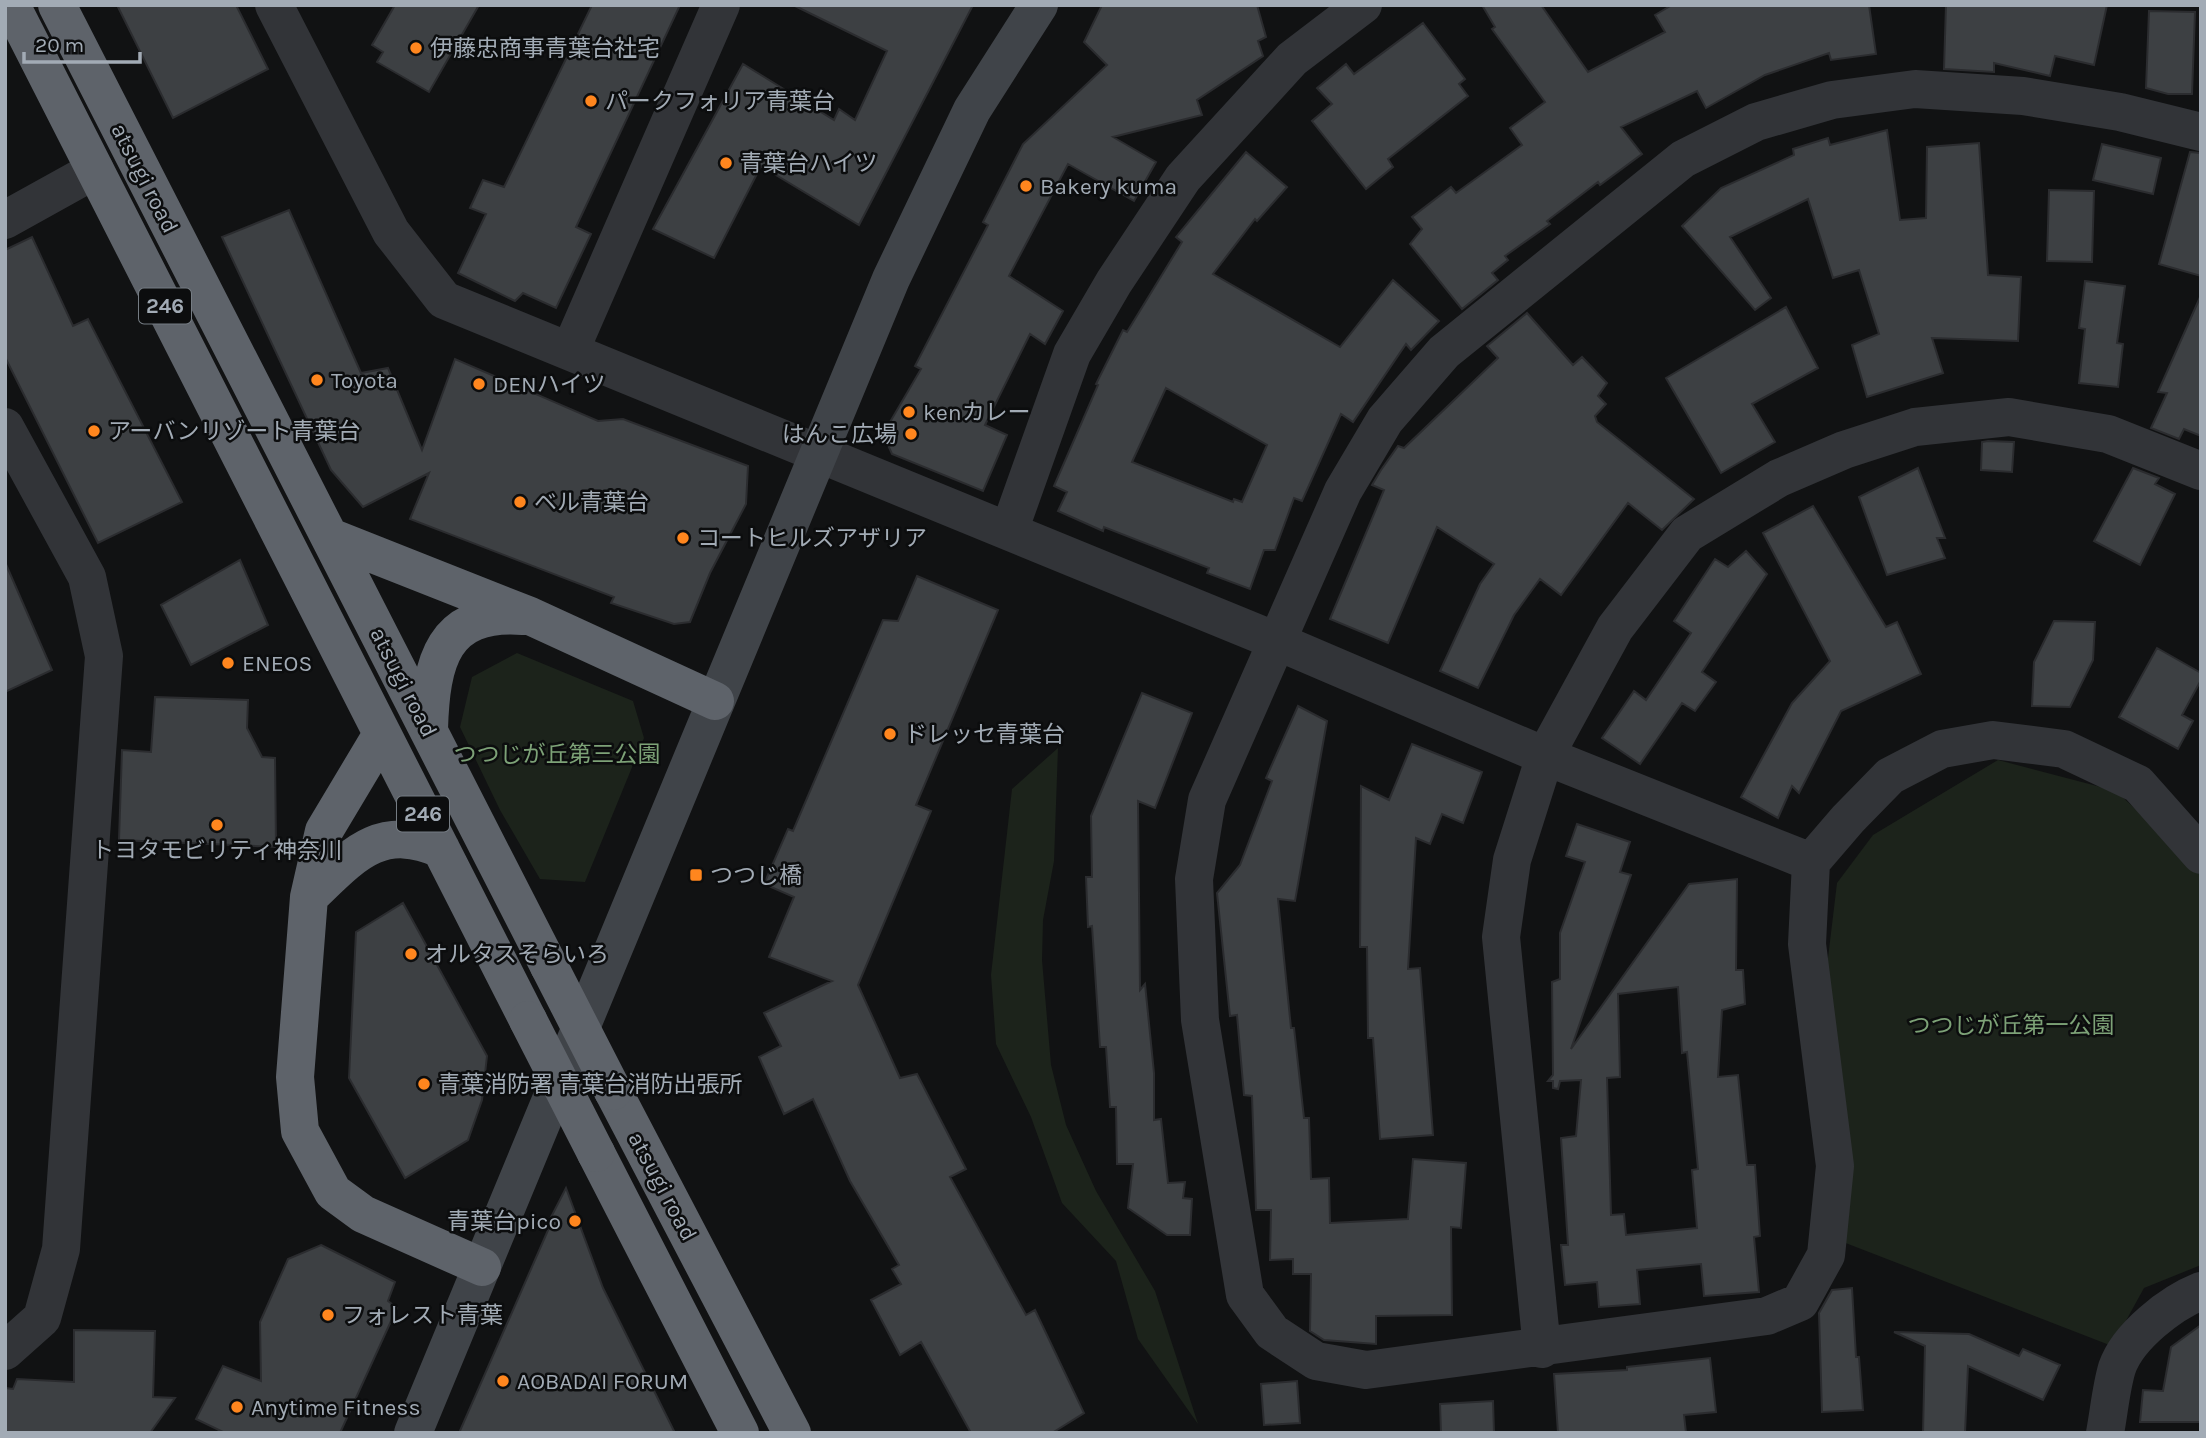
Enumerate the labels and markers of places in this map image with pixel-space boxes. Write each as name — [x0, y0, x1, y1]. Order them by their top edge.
place label: 伊藤忠商事青葉台社宅 — [430, 35, 660, 62]
marker: 伊藤忠商事青葉台社宅 — [408, 40, 424, 56]
place label: パークフォリア青葉台 — [605, 88, 835, 115]
marker: パークフォリア青葉台 — [583, 93, 599, 109]
place label: 青葉台ハイツ — [740, 150, 878, 177]
marker: 青葉台ハイツ — [718, 155, 734, 171]
place label: Bakery kuma — [1040, 173, 1177, 200]
marker: Bakery kuma — [1018, 178, 1034, 194]
place label: Toyota — [331, 367, 398, 394]
place label: DENハイツ — [493, 371, 605, 398]
marker: Toyota — [309, 372, 325, 388]
marker: DENハイツ — [471, 376, 487, 392]
place label: kenカレー — [923, 399, 1031, 426]
marker: kenカレー — [901, 404, 917, 420]
place label: アーバンリゾート青葉台 — [108, 418, 361, 445]
place label: はんこ広場 — [782, 421, 897, 448]
marker: アーバンリゾート青葉台 — [86, 423, 102, 439]
marker: はんこ広場 — [903, 426, 919, 442]
place label: ベル青葉台 — [534, 489, 649, 516]
marker: ベル青葉台 — [512, 494, 528, 510]
place label: コートヒルズアザリア — [697, 525, 927, 552]
marker: コートヒルズアザリア — [675, 530, 691, 546]
place label: ENEOS — [242, 650, 312, 677]
marker: ENEOS — [220, 655, 236, 671]
place label: ドレッセ青葉台 — [904, 721, 1065, 748]
marker: ドレッセ青葉台 — [882, 726, 898, 742]
marker: トヨタモビリティ神奈川 — [209, 817, 225, 833]
place label: トヨタモビリティ神奈川 — [91, 837, 343, 864]
place label: つつじ橋 — [710, 862, 802, 889]
marker: つつじ橋 — [688, 867, 704, 883]
place label: オルタスそらいろ — [425, 941, 609, 968]
marker: オルタスそらいろ — [403, 946, 419, 962]
place label: 青葉消防署 青葉台消防出張所 — [438, 1071, 742, 1098]
marker: 青葉消防署 青葉台消防出張所 — [416, 1076, 432, 1092]
place label: 青葉台pico — [447, 1208, 561, 1235]
marker: 青葉台pico — [567, 1213, 583, 1229]
place label: フォレスト青葉 — [342, 1302, 503, 1329]
marker: フォレスト青葉 — [320, 1307, 336, 1323]
place label: AOBADAI FORUM — [517, 1368, 688, 1395]
marker: AOBADAI FORUM — [495, 1373, 511, 1389]
place label: Anytime Fitness — [251, 1394, 421, 1421]
marker: Anytime Fitness — [229, 1399, 245, 1415]

